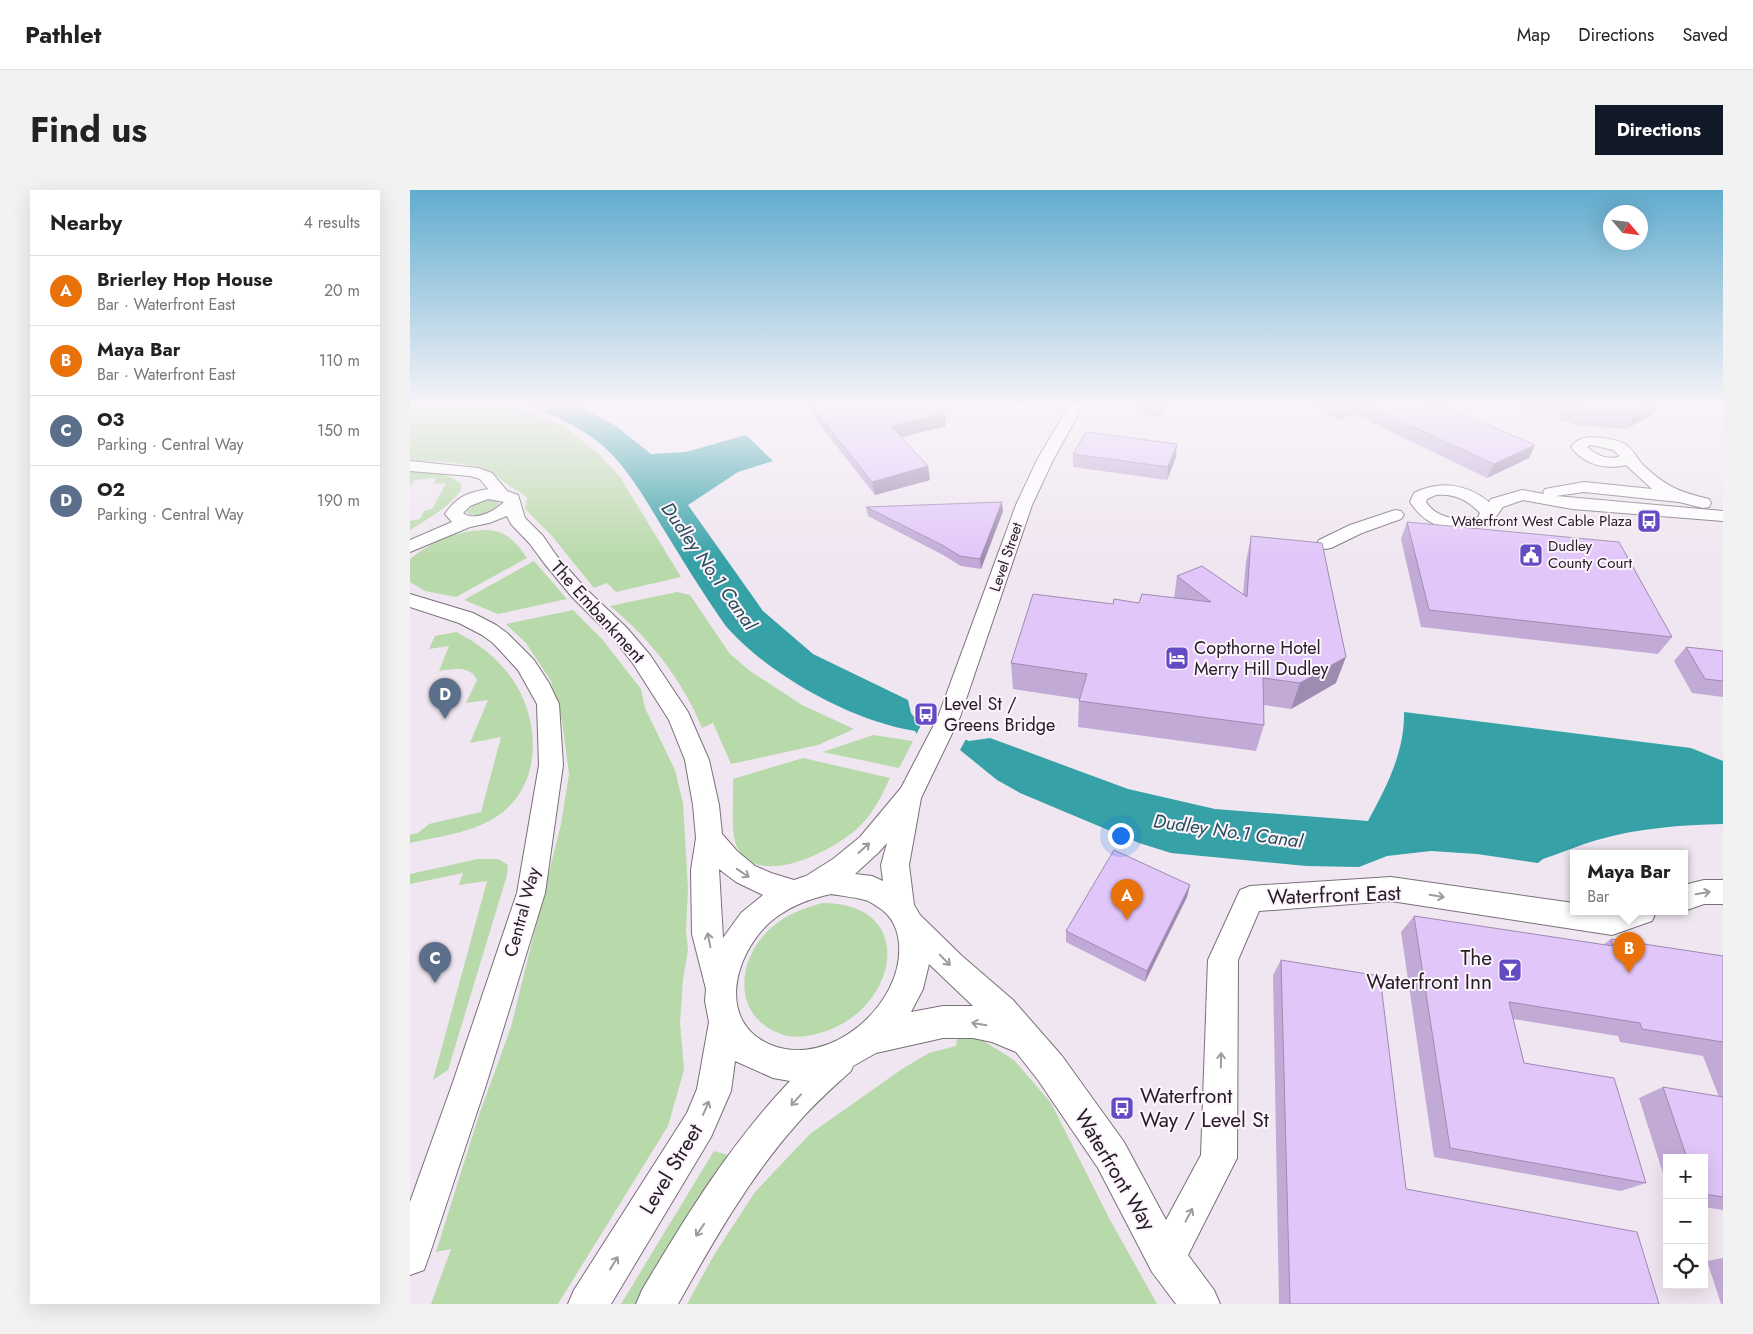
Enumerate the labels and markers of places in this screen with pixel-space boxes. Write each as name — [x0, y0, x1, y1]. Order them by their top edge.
bus stop icon: Waterfront West Cable Plaza — [1636, 508, 1662, 534]
place label: Waterfront West Cable Plaza — [1451, 510, 1632, 532]
place label: Dudley County Court — [1548, 535, 1632, 574]
public building icon: Dudley County Court — [1518, 542, 1544, 568]
place label: Copthorne Hotel Merry Hill Dudley — [1194, 635, 1328, 682]
hotel icon: Copthorne Hotel Merry Hill Dudley — [1164, 645, 1190, 671]
pin: D — [429, 678, 461, 719]
place label: Level St / Greens Bridge — [944, 691, 1055, 738]
bus stop icon: Level St / Greens Bridge — [913, 701, 939, 727]
pin: A — [1111, 879, 1143, 920]
pin: B — [1613, 932, 1645, 973]
pin: C — [419, 942, 451, 983]
place label: The Waterfront Inn — [1366, 943, 1492, 997]
bar icon: The Waterfront Inn — [1497, 957, 1523, 983]
place label: Waterfront Way / Level St — [1140, 1081, 1269, 1135]
bus stop icon: Waterfront Way / Level St — [1109, 1095, 1135, 1121]

